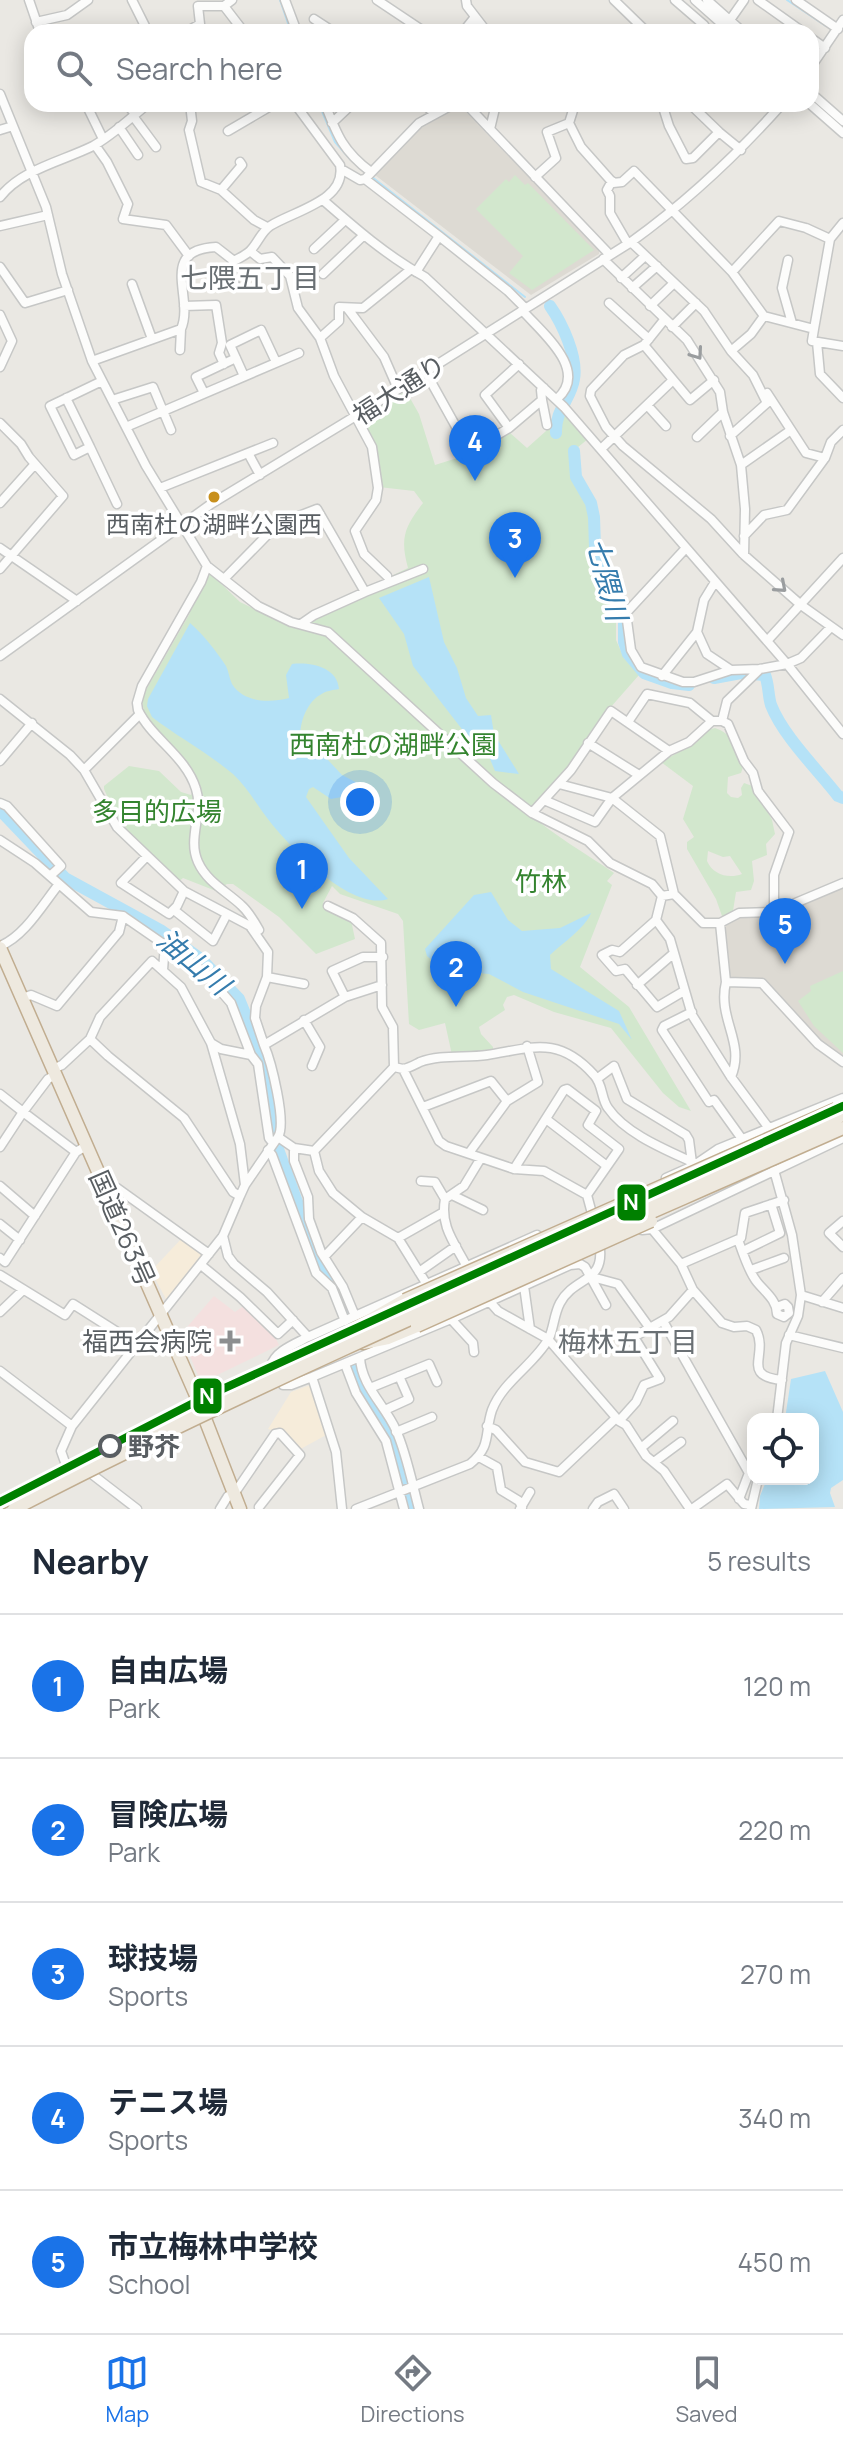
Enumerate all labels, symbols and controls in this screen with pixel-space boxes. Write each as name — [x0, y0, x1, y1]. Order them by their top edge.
search box — [24, 24, 819, 112]
icon: search — [52, 46, 96, 90]
text: Search here — [116, 48, 283, 89]
district label: 七隈五丁目 — [180, 258, 320, 296]
street label: 福大通り — [346, 346, 452, 432]
one-way arrow — [687, 346, 702, 360]
pin: 4 — [449, 415, 501, 481]
marker: 西南杜の湖畔公園西 — [206, 489, 222, 505]
place label: 西南杜の湖畔公園西 — [106, 507, 322, 540]
pin: 3 — [489, 512, 541, 578]
water label: 七隈川 — [579, 534, 638, 627]
one-way arrow — [772, 577, 787, 592]
park label: 西南杜の湖畔公園 — [289, 726, 497, 762]
your location — [340, 782, 380, 822]
park label: 多目的広場 — [92, 793, 222, 829]
pin: 1 — [276, 843, 328, 909]
park label: 竹林 — [515, 863, 567, 899]
pin: 5 — [759, 898, 811, 964]
water label: 油山川 — [150, 919, 241, 1004]
pin: 2 — [430, 941, 482, 1007]
street label: 国道263号 — [81, 1164, 165, 1292]
line badge: N — [616, 1183, 647, 1222]
text: N — [623, 1187, 639, 1217]
district label: 梅林五丁目 — [558, 1322, 698, 1360]
place label: 福西会病院 — [82, 1323, 212, 1359]
marker: 福西会病院 — [219, 1330, 241, 1352]
line badge: N — [192, 1377, 223, 1415]
text: N — [199, 1381, 215, 1411]
map controls — [747, 1413, 819, 1485]
button: locate — [747, 1413, 819, 1485]
place label: 野芥 — [128, 1428, 180, 1464]
marker: 野芥 — [99, 1435, 121, 1457]
text: Nearby — [32, 1538, 148, 1584]
text: 5 results — [707, 1543, 811, 1579]
text: 自由広場 — [108, 1649, 228, 1690]
text: 1 — [52, 1668, 64, 1704]
text: 120 m — [743, 1668, 811, 1704]
text: Park — [108, 1690, 160, 1726]
text: 冒険広場 — [108, 1793, 228, 1834]
text: 2 — [50, 1812, 66, 1848]
text: 220 m — [738, 1812, 811, 1848]
text: Park — [108, 1834, 160, 1870]
text: 球技場 — [108, 1937, 198, 1978]
text: 3 — [50, 1956, 66, 1992]
text: 270 m — [740, 1956, 811, 1992]
text: Sports — [108, 1978, 188, 2014]
text: テニス場 — [108, 2081, 228, 2122]
text: 4 — [50, 2100, 66, 2136]
text: 340 m — [738, 2100, 811, 2136]
text: Sports — [108, 2122, 188, 2158]
text: 市立梅林中学校 — [108, 2225, 318, 2266]
text: 5 — [50, 2244, 66, 2280]
text: 450 m — [738, 2244, 811, 2280]
text: School — [108, 2266, 191, 2302]
tab: Map — [105, 2351, 149, 2429]
tab: Directions — [360, 2351, 465, 2429]
tab: Saved — [676, 2351, 738, 2429]

